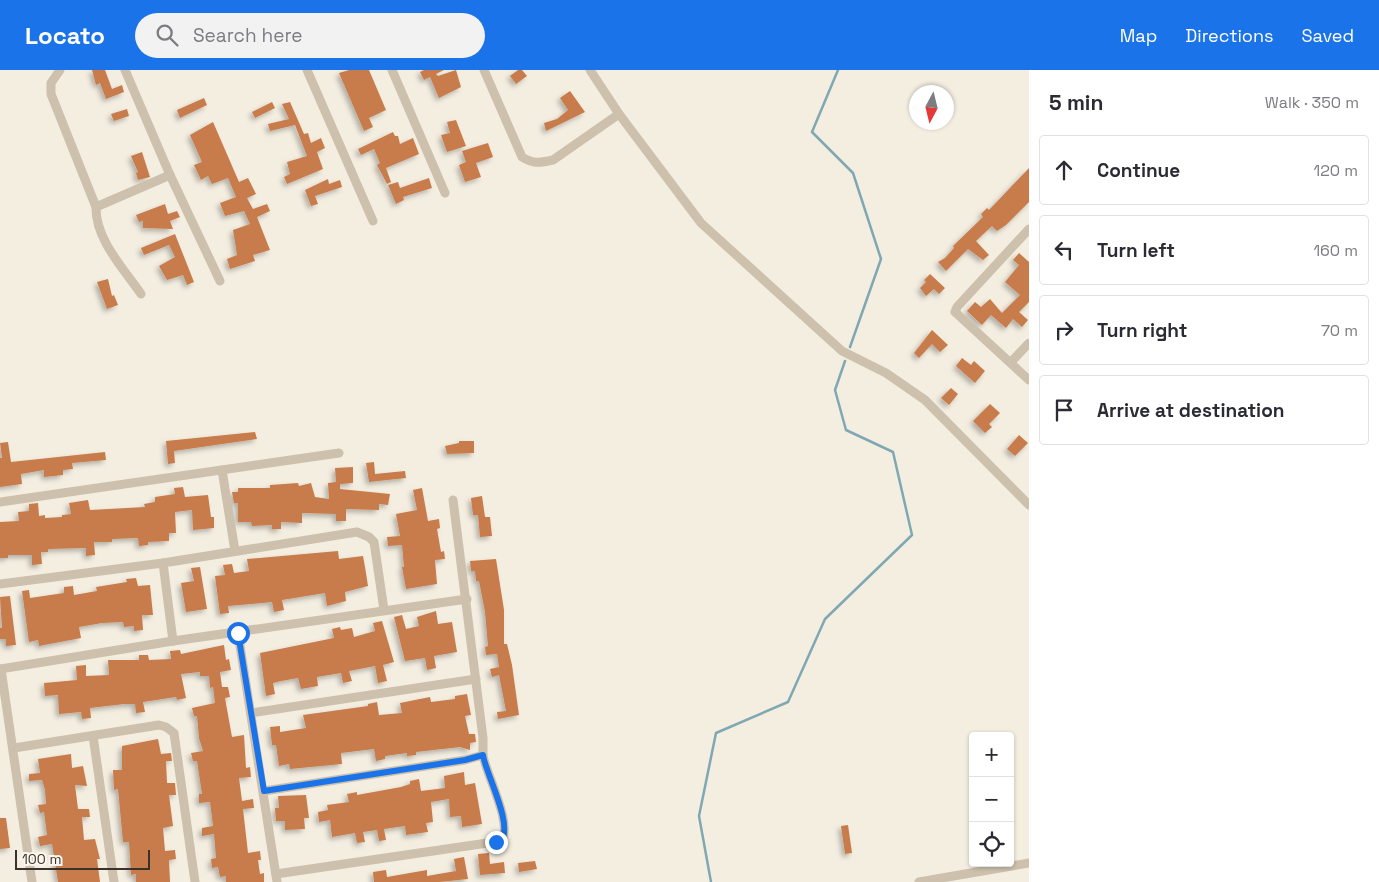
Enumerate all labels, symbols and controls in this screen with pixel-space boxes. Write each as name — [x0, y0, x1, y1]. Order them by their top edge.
search box — [135, 13, 485, 58]
text: Locato — [25, 20, 105, 51]
icon: search — [153, 21, 181, 49]
text: Search here — [193, 23, 302, 48]
text: Map — [1120, 24, 1157, 47]
text: Directions — [1185, 24, 1274, 47]
text: Saved — [1302, 24, 1354, 47]
north arrow — [909, 85, 954, 130]
text: 5 min — [1049, 89, 1103, 116]
text: Walk · 350 m — [1265, 92, 1359, 113]
icon: ahead — [1050, 156, 1078, 184]
text: Continue — [1097, 158, 1180, 183]
text: 120 m — [1314, 160, 1358, 181]
icon: left — [1050, 236, 1078, 264]
text: Turn left — [1097, 238, 1175, 263]
text: 160 m — [1313, 240, 1358, 261]
icon: right — [1050, 316, 1078, 344]
text: Turn right — [1097, 318, 1187, 343]
text: 70 m — [1321, 320, 1358, 341]
icon: arrive — [1050, 396, 1078, 424]
text: Arrive at destination — [1097, 398, 1285, 423]
route start — [227, 622, 250, 645]
map controls — [969, 732, 1014, 867]
button: + — [969, 732, 1014, 777]
button: − — [969, 777, 1014, 822]
button: locate — [969, 822, 1014, 867]
route end — [485, 831, 508, 854]
scale bar — [15, 847, 150, 870]
text: 100 m — [22, 850, 61, 868]

